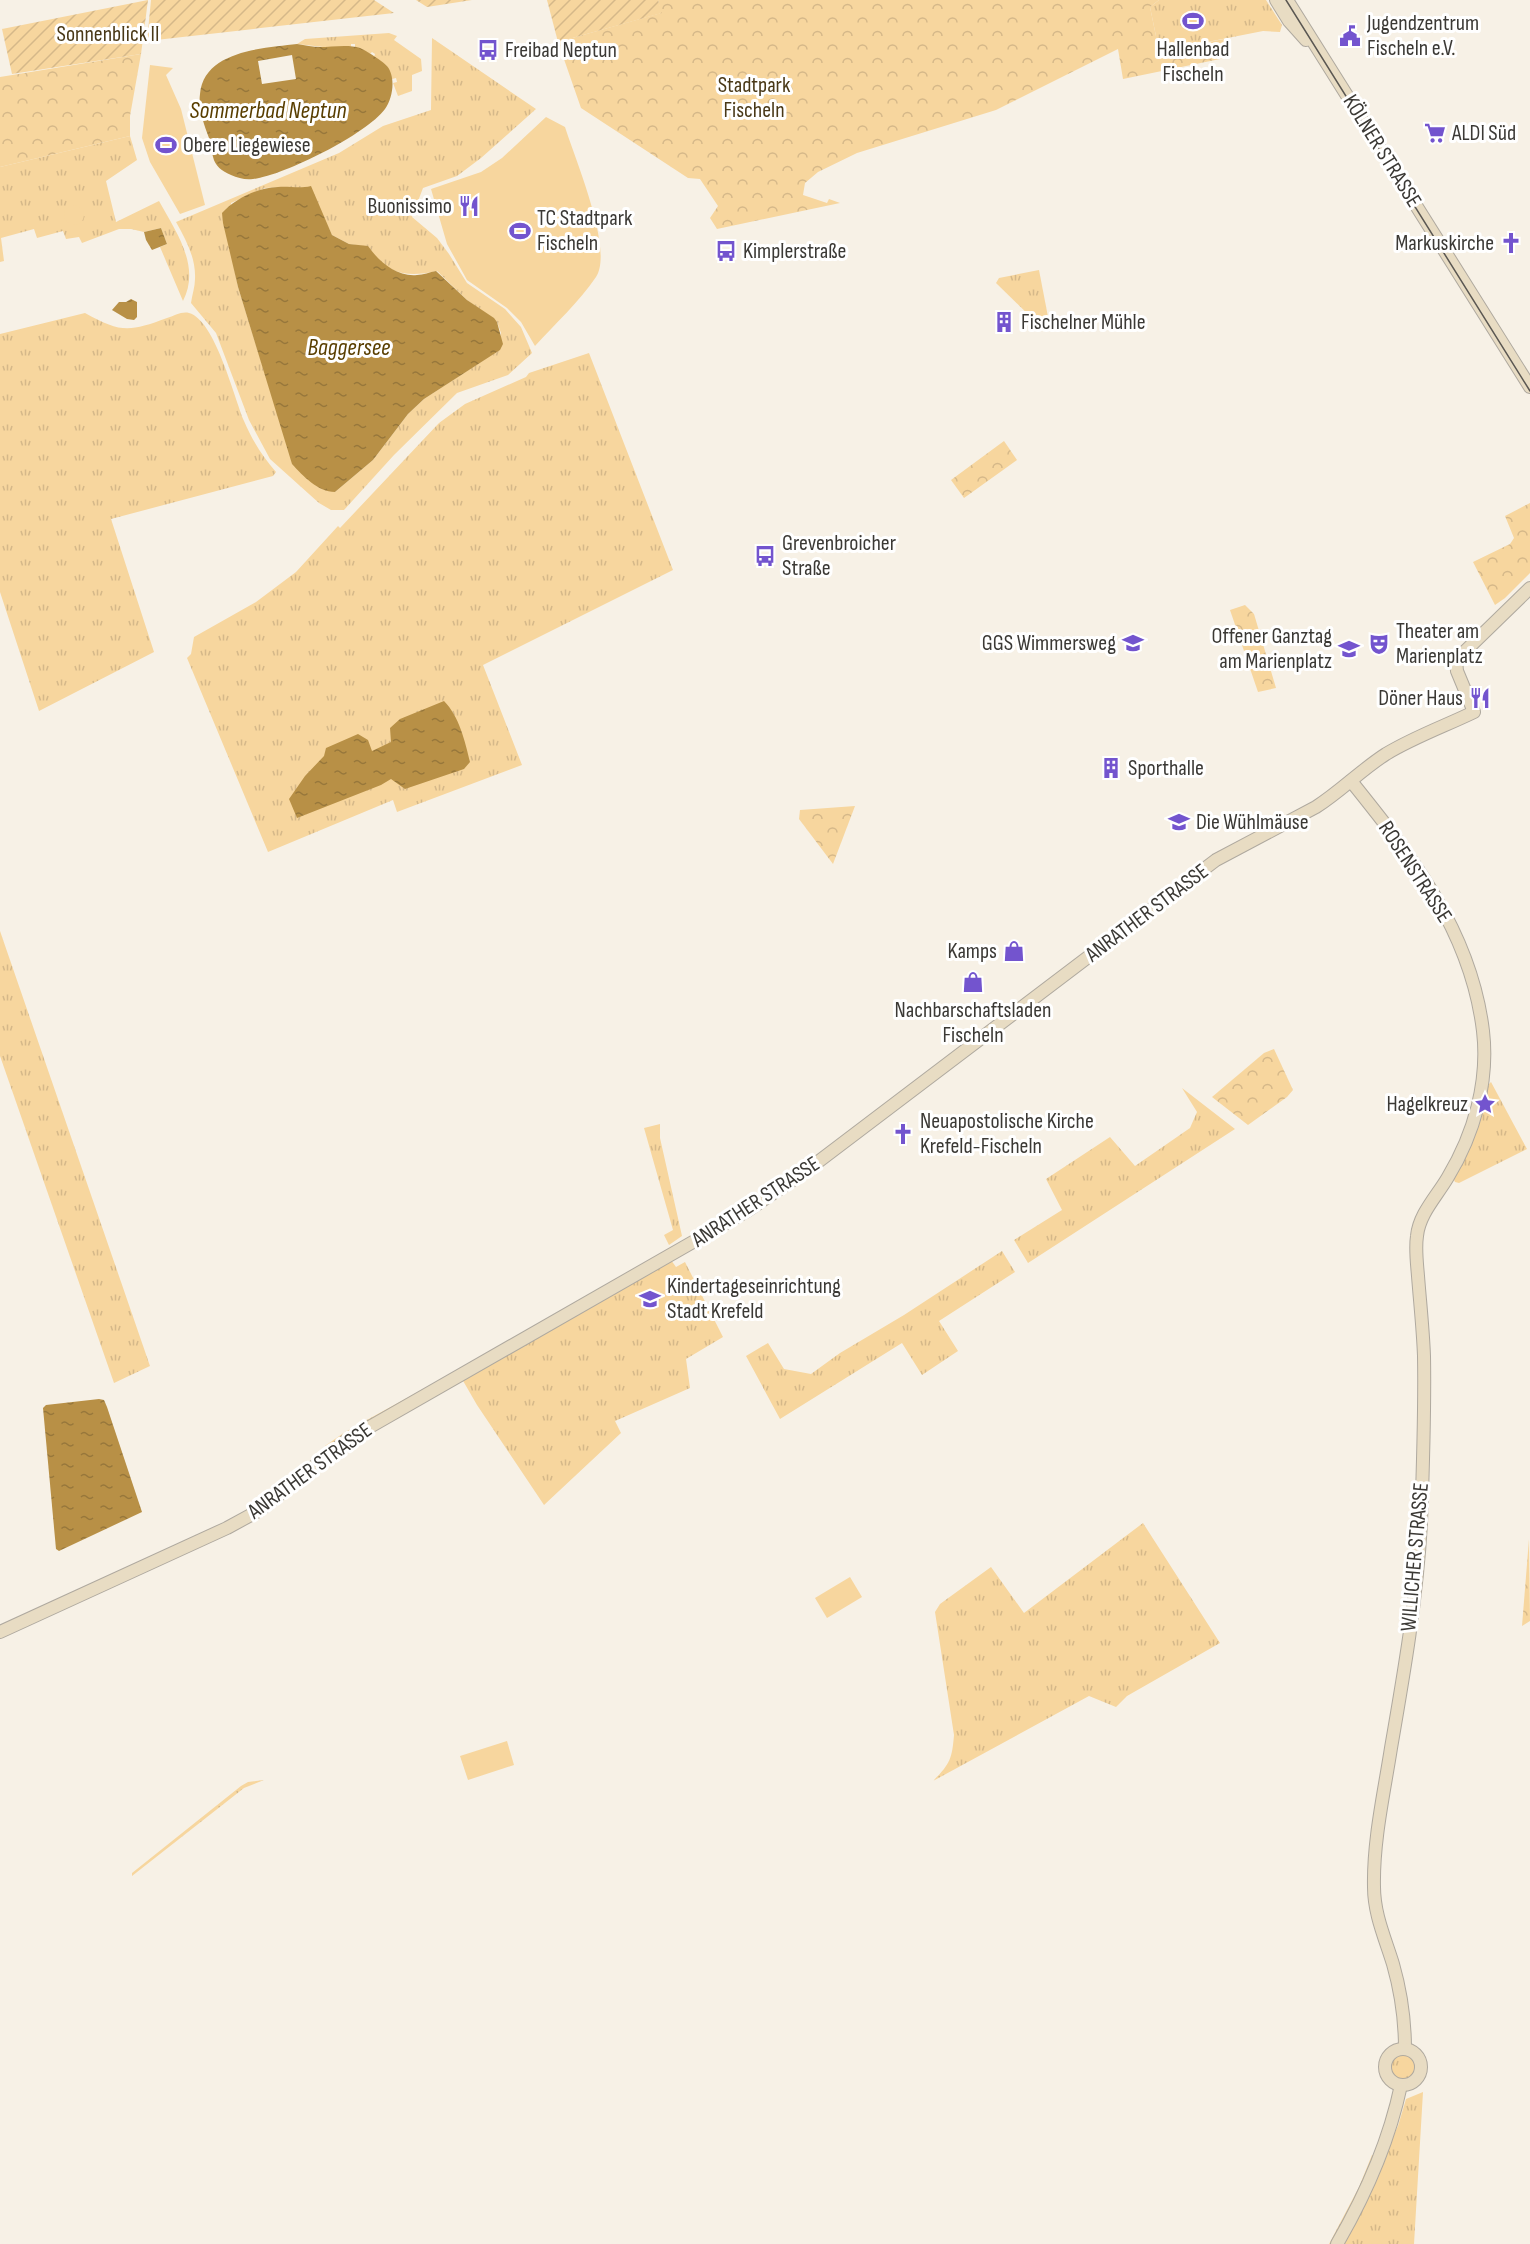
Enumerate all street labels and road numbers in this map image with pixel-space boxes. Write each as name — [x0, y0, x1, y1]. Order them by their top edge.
street label: KÖLNER STRASSE — [1337, 90, 1427, 212]
street label: ROSENSTRASSE — [1372, 816, 1458, 928]
street label: ANRATHER STRASSE — [1079, 858, 1214, 969]
street label: ANRATHER STRASSE — [686, 1151, 825, 1254]
street label: ANRATHER STRASSE — [242, 1417, 377, 1526]
street label: WILLICHER STRASSE — [1395, 1481, 1435, 1633]

